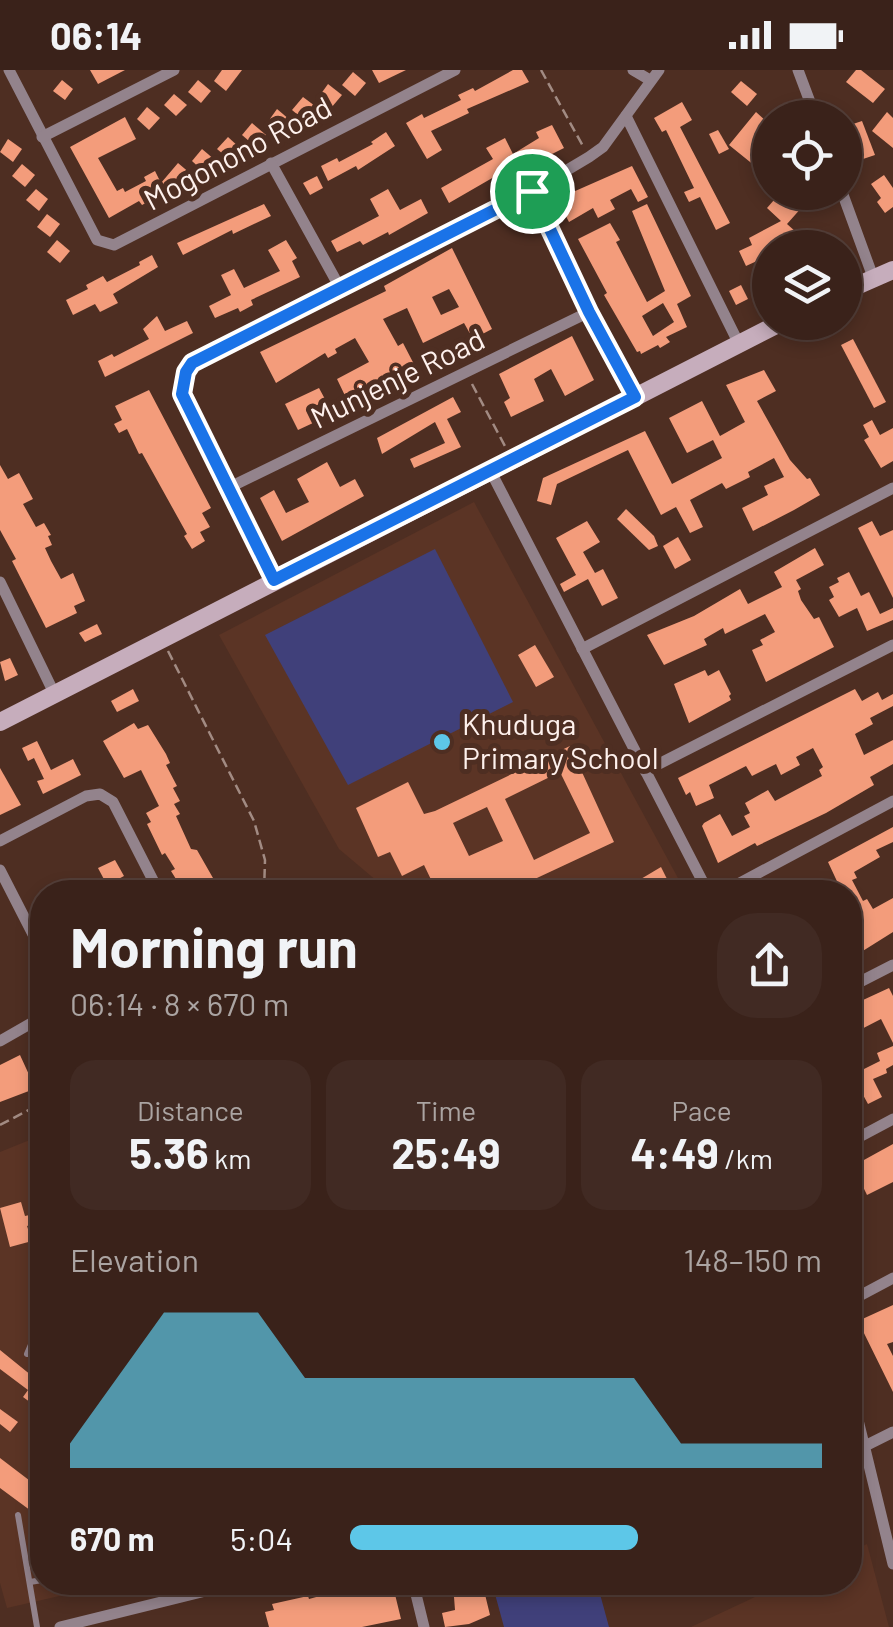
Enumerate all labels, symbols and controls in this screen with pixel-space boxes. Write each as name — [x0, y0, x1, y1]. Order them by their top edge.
text: 06:14 — [50, 12, 142, 58]
street label: Mogonono Road — [137, 88, 337, 217]
map controls — [752, 100, 862, 340]
button: locate — [752, 100, 862, 210]
pin — [490, 149, 575, 234]
icon: arrive — [505, 164, 560, 219]
button: layers — [752, 230, 862, 340]
street label: Munjenje Road — [304, 320, 490, 435]
place label: Khuduga Primary School — [462, 705, 659, 775]
marker: Khuduga Primary School — [431, 731, 453, 753]
text: Morning run — [70, 913, 358, 979]
button: share — [717, 913, 822, 1018]
text: 06:14 · 8 × 670 m — [70, 984, 289, 1022]
text: Distance — [137, 1093, 244, 1127]
text: Time — [416, 1093, 476, 1127]
text: Pace — [672, 1093, 732, 1127]
text: 5.36 — [129, 1127, 209, 1177]
text: 25:49 — [391, 1127, 501, 1177]
text: 4:49 — [630, 1127, 719, 1177]
text: km — [209, 1141, 251, 1175]
text: /km — [719, 1141, 773, 1175]
text: Elevation — [70, 1240, 199, 1278]
text: 148–150 m — [684, 1240, 822, 1278]
text: 670 m — [70, 1519, 154, 1557]
text: 5:04 — [230, 1519, 293, 1557]

